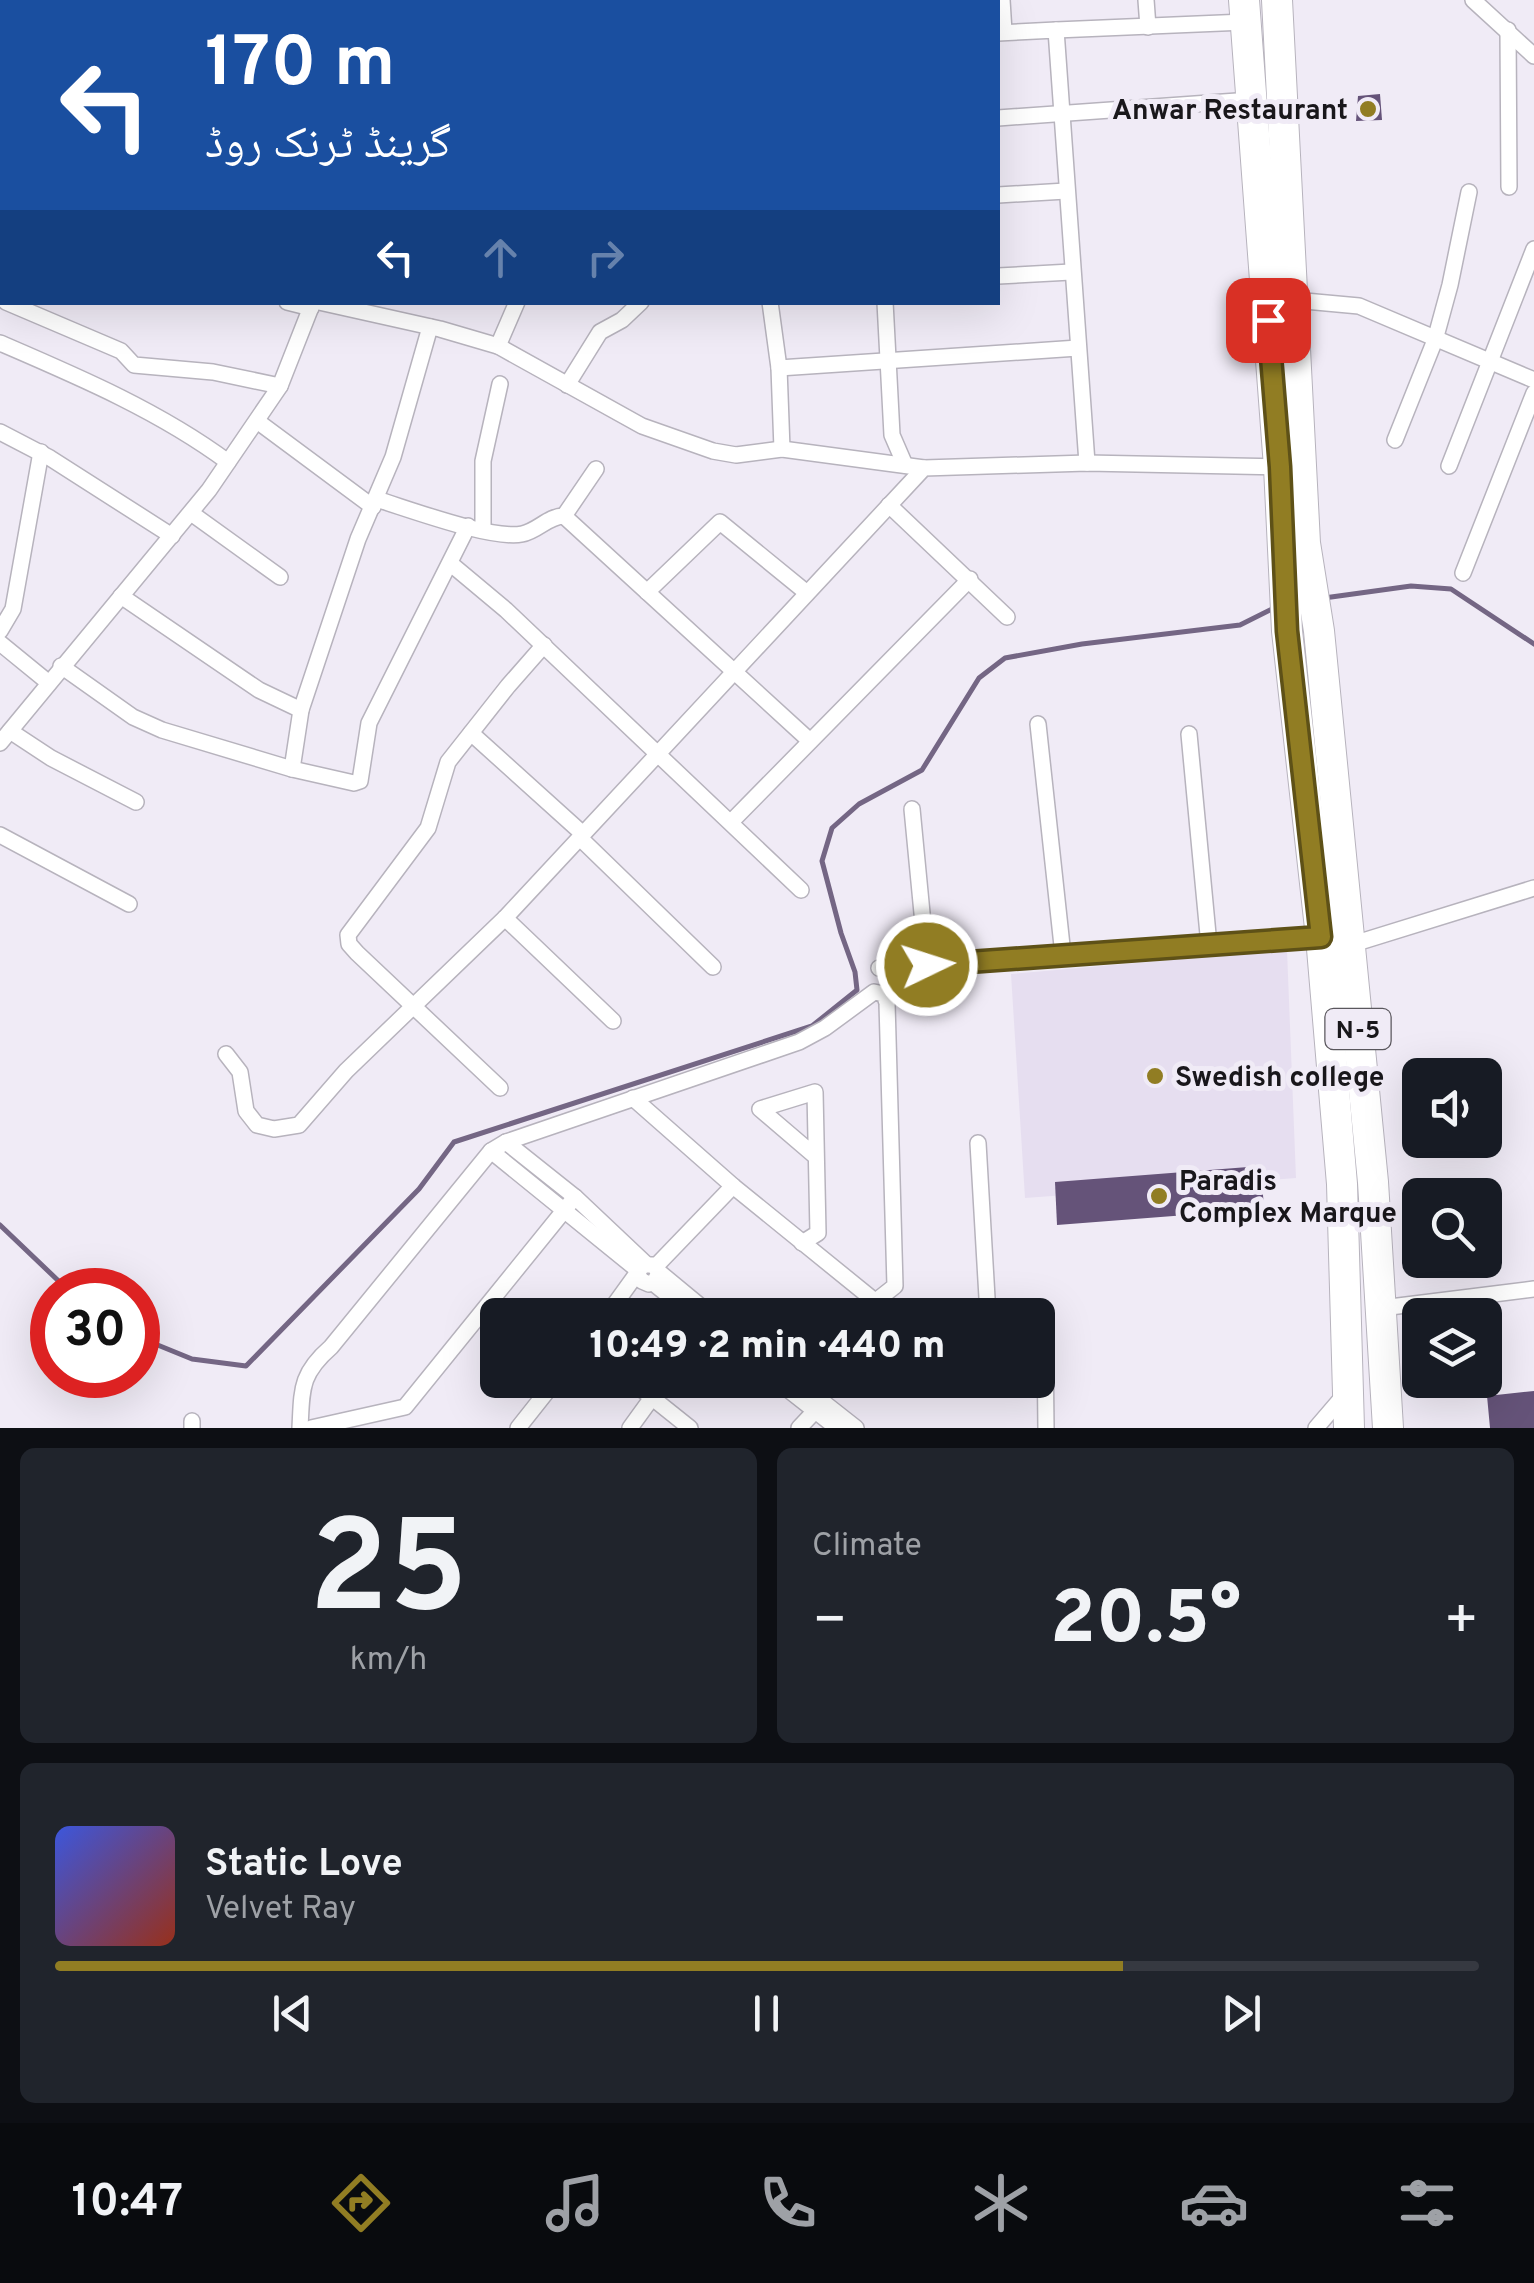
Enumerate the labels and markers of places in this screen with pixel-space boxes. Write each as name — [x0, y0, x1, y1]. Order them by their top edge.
place label: Anwar Restaurant — [1112, 94, 1348, 130]
marker: Anwar Restaurant — [1357, 98, 1379, 120]
pin — [1226, 278, 1311, 363]
place label: Swedish college — [1175, 1061, 1384, 1097]
marker: Swedish college — [1144, 1065, 1166, 1087]
place label: Paradis Complex Marque — [1179, 1165, 1397, 1233]
marker: Paradis Complex Marque — [1148, 1185, 1170, 1207]

